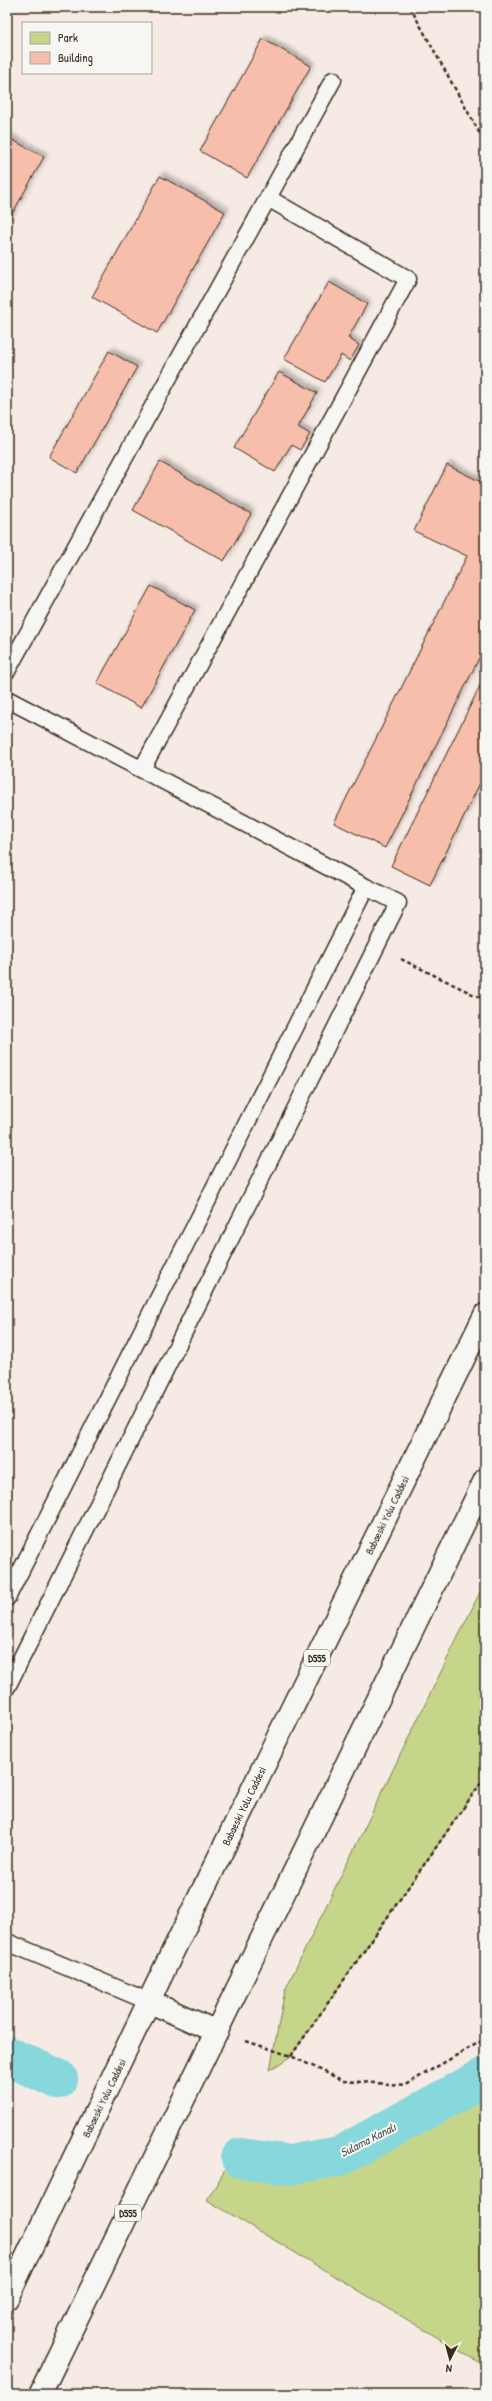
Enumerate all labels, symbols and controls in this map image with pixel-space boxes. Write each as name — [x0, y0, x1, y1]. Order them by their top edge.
legend — [22, 22, 152, 74]
text: Park — [58, 29, 78, 46]
text: Building — [58, 49, 93, 66]
street label: Babaeski Yolu Caddesi — [362, 1473, 412, 1557]
road number: D555 — [304, 1650, 330, 1666]
street label: Babaeski Yolu Caddesi — [219, 1764, 269, 1848]
street label: Babaeski Yolu Caddesi — [79, 2056, 129, 2140]
water label: Sulama Kanalı — [337, 2118, 400, 2161]
road number: D555 — [115, 2205, 141, 2221]
north arrow — [430, 2339, 470, 2379]
text: N — [445, 2362, 453, 2376]

